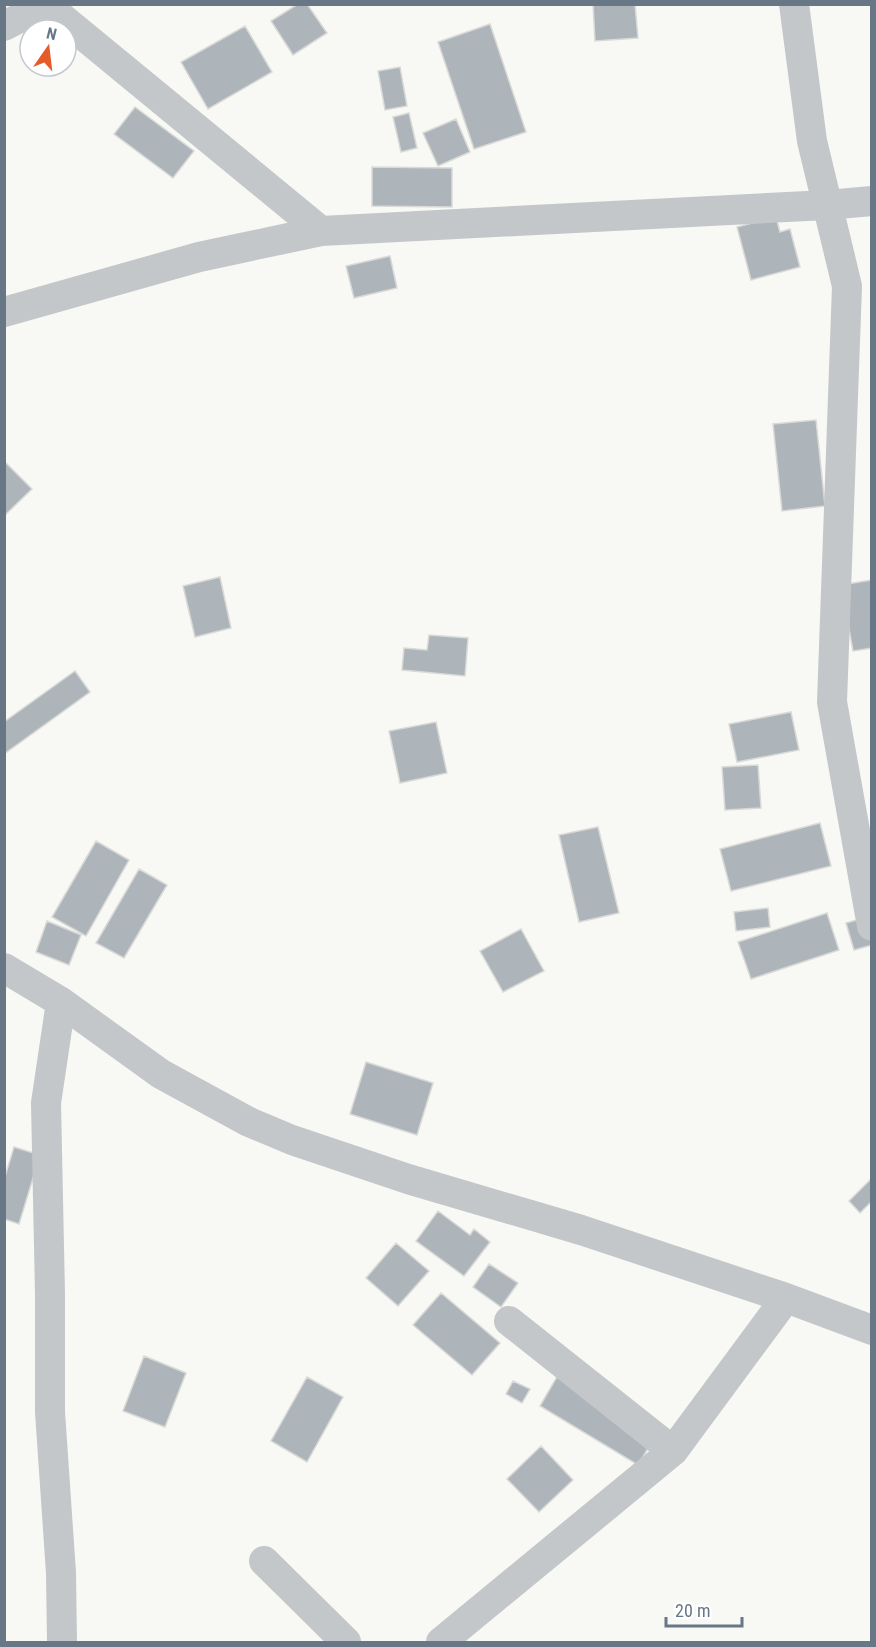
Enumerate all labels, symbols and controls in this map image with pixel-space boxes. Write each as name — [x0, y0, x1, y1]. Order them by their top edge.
north arrow — [18, 18, 78, 78]
text: N — [44, 24, 59, 44]
scale bar — [666, 1590, 742, 1628]
text: 20 m — [675, 1600, 710, 1621]

